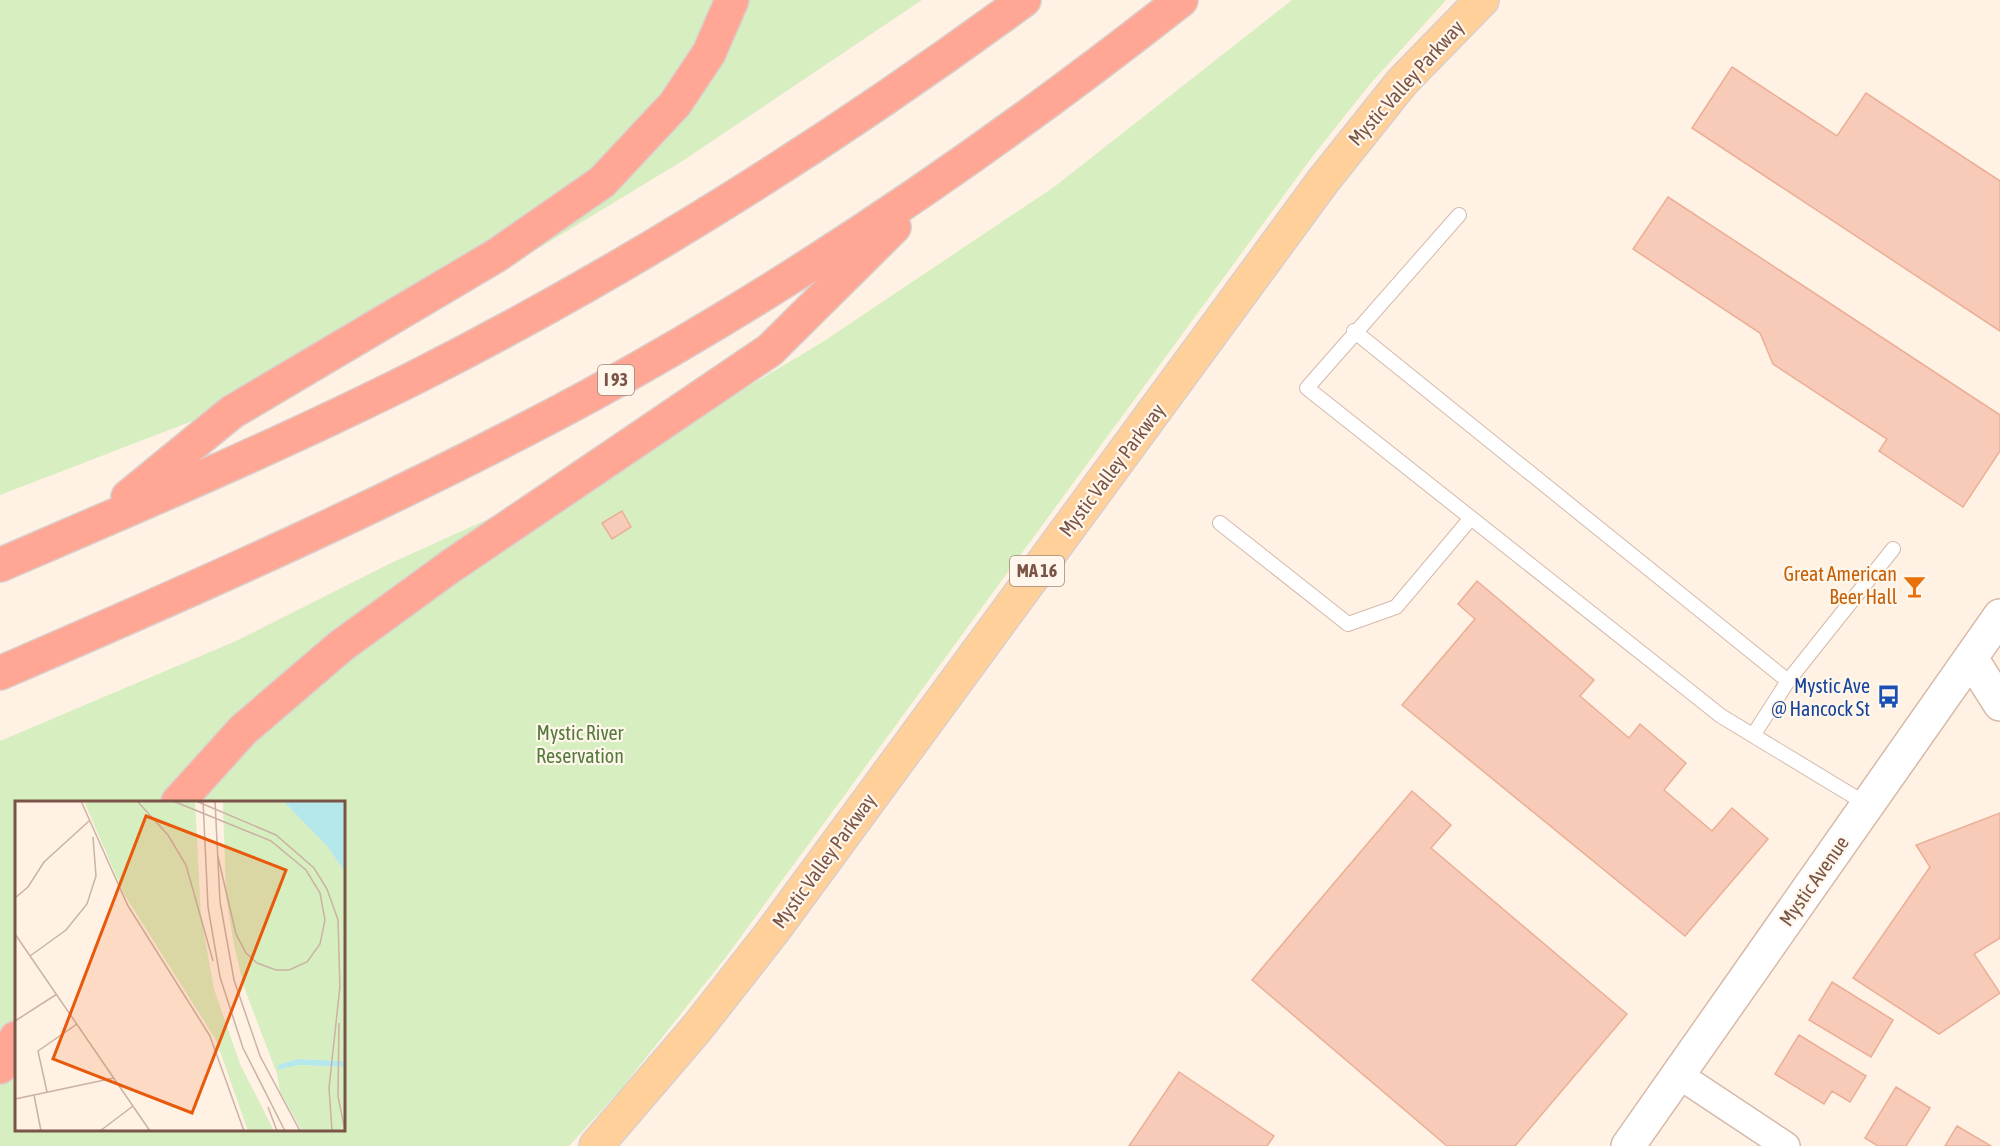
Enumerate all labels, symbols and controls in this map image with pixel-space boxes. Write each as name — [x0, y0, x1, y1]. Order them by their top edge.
street label: Mystic Valley Parkway — [1343, 15, 1468, 150]
road number: I 93 — [598, 365, 634, 395]
street label: Mystic Valley Parkway — [1054, 399, 1169, 541]
road number: MA 16 — [1010, 556, 1064, 586]
place label: Great American Beer Hall — [1783, 562, 1898, 608]
bar icon: Great American Beer Hall — [1902, 573, 1928, 599]
place label: Mystic Ave @ Hancock St — [1771, 674, 1870, 720]
bus stop icon: Mystic Ave @ Hancock St — [1875, 684, 1901, 710]
park label: Mystic River Reservation — [536, 721, 625, 767]
street label: Mystic Valley Parkway — [767, 789, 880, 932]
inset map — [15, 801, 345, 1131]
street label: Mystic Avenue — [1774, 831, 1853, 930]

